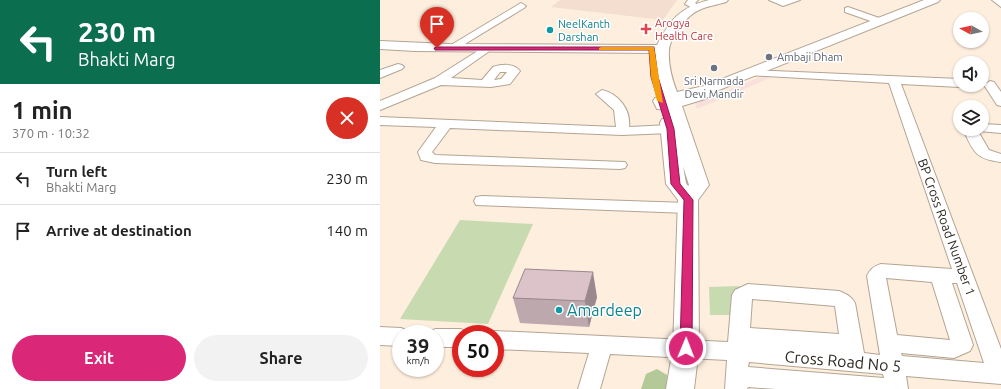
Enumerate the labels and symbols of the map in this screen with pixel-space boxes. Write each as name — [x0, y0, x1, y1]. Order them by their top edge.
pin — [420, 7.0, 454, 48]
north arrow — [953, 12, 989, 48]
place label: Arogya Health Care — [655, 17, 713, 42]
place label: NeelKanth Darshan — [558, 18, 610, 43]
marker: Arogya Health Care — [640, 23, 652, 35]
marker: NeelKanth Darshan — [545, 25, 555, 35]
place label: Ambaji Dham — [777, 51, 843, 63]
marker: Ambaji Dham — [764, 52, 774, 62]
marker: Sri Narmada Devi Mandir — [709, 63, 719, 73]
place label: Sri Narmada Devi Mandir — [684, 75, 744, 100]
street label: BP Cross Road Number 1 — [916, 157, 978, 297]
place label: Amardeep — [567, 301, 642, 319]
marker: Amardeep — [554, 305, 564, 315]
speed limit sign: 50 — [452, 325, 504, 377]
position arrow — [665, 327, 707, 369]
street label: Cross Road No 5 — [784, 347, 902, 375]

